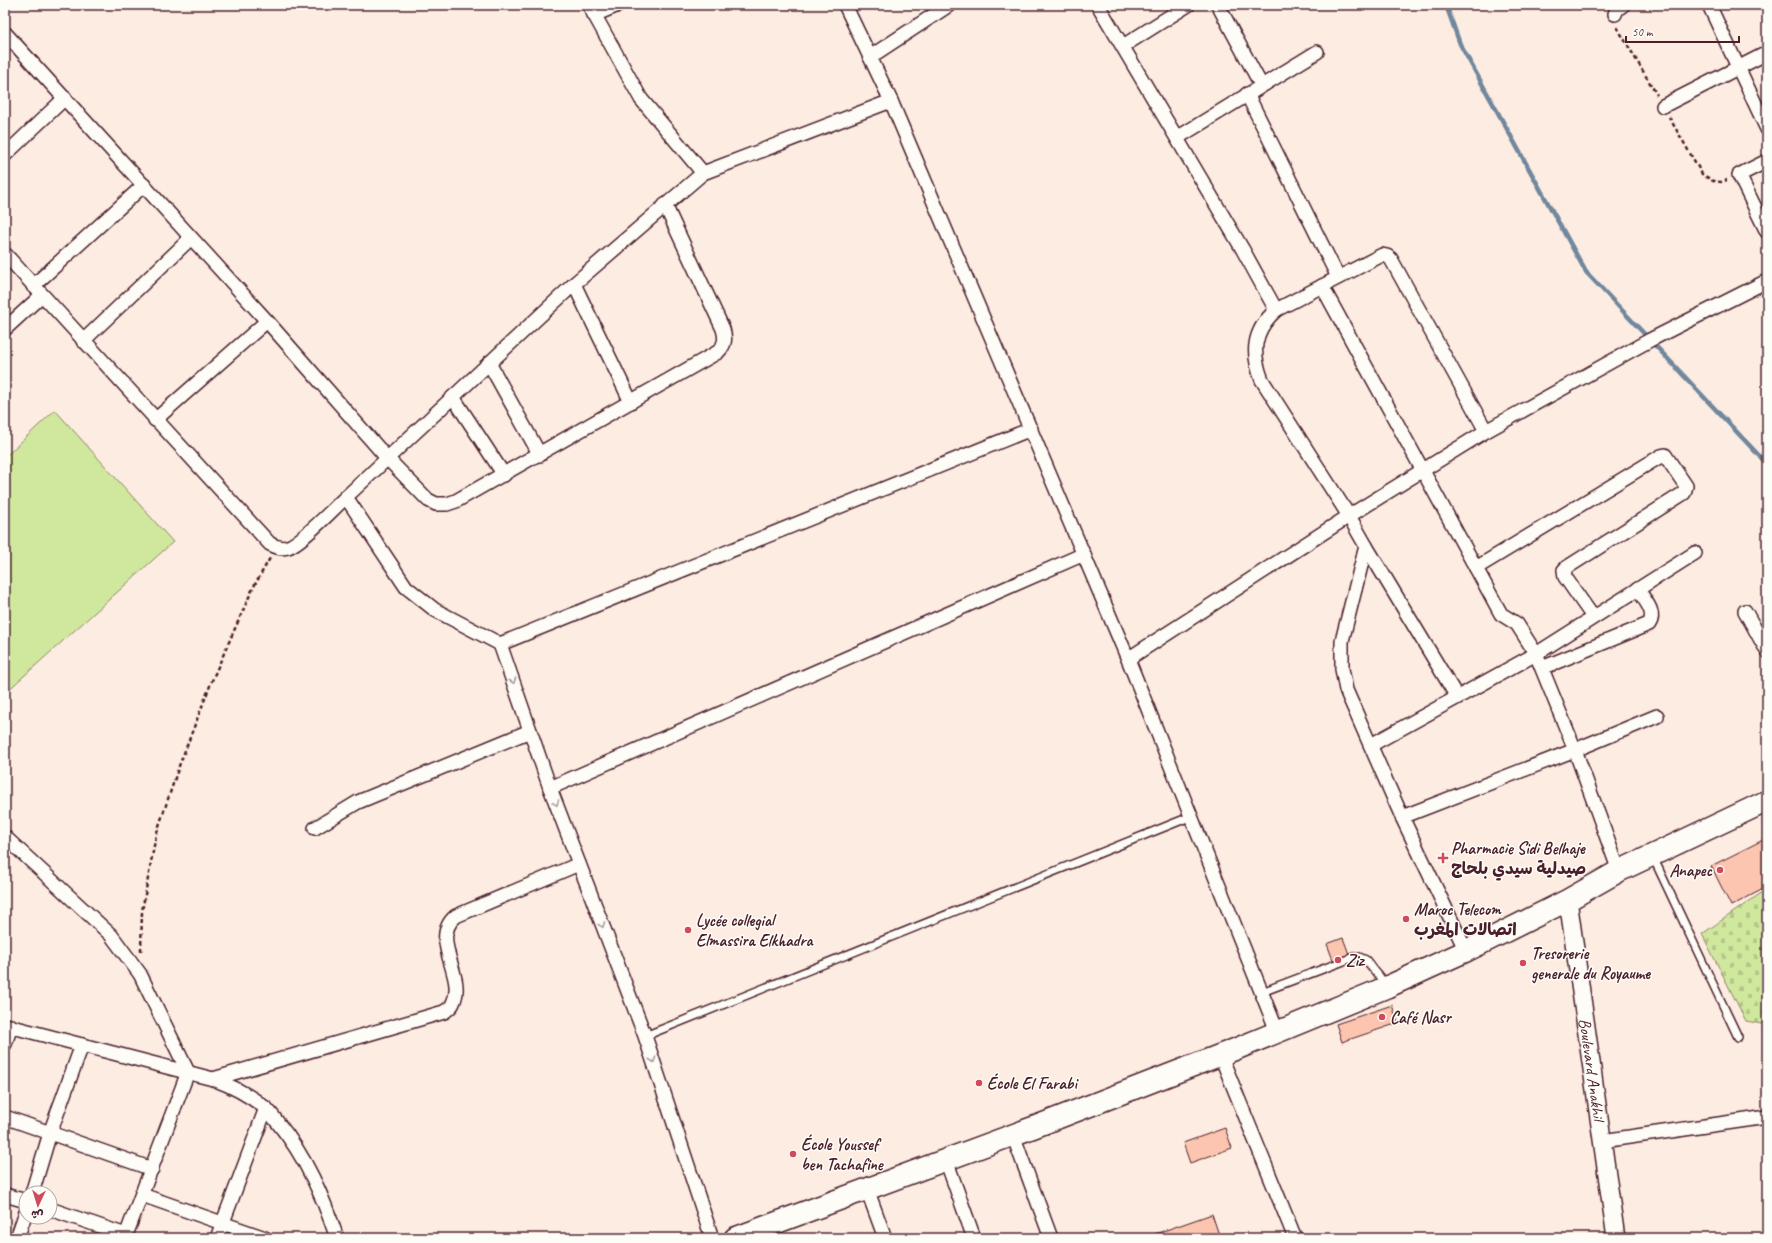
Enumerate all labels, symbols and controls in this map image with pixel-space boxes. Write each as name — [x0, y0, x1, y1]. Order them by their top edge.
scale bar — [1626, 18, 1739, 44]
text: 50 m — [1632, 24, 1654, 40]
one-way arrow — [508, 677, 516, 684]
one-way arrow — [552, 800, 560, 807]
place label: Pharmacie Sidi Belhaje صيدلية سيدي بلحاج — [1451, 838, 1586, 881]
marker: Pharmacie Sidi Belhaje صيدلية سيدي بلحاج — [1438, 853, 1448, 863]
place label: Anapec — [1670, 860, 1713, 881]
marker: Anapec — [1715, 865, 1725, 875]
place label: Maroc Telecom اتصالات المغرب — [1414, 899, 1517, 940]
place label: Lycée collegial Elmassira Elkhadra — [696, 910, 815, 951]
marker: Maroc Telecom اتصالات المغرب — [1401, 914, 1411, 924]
one-way arrow — [598, 921, 606, 928]
marker: Lycée collegial Elmassira Elkhadra — [683, 925, 693, 935]
place label: Tresorerie generale du Royaume — [1531, 943, 1651, 984]
place label: Ziz — [1346, 950, 1365, 971]
marker: Ziz — [1333, 955, 1343, 965]
marker: Tresorerie generale du Royaume — [1518, 958, 1528, 968]
place label: Café Nasr — [1390, 1007, 1452, 1028]
marker: Café Nasr — [1377, 1012, 1387, 1022]
street label: Boulevard Anakhil — [1574, 1017, 1610, 1125]
one-way arrow — [648, 1056, 657, 1063]
place label: École El Farabi — [987, 1073, 1079, 1094]
marker: École El Farabi — [974, 1078, 984, 1088]
place label: École Youssef ben Tachafine — [801, 1134, 885, 1175]
marker: École Youssef ben Tachafine — [788, 1149, 798, 1159]
north arrow — [18, 1185, 58, 1225]
text: ش — [31, 1208, 44, 1222]

